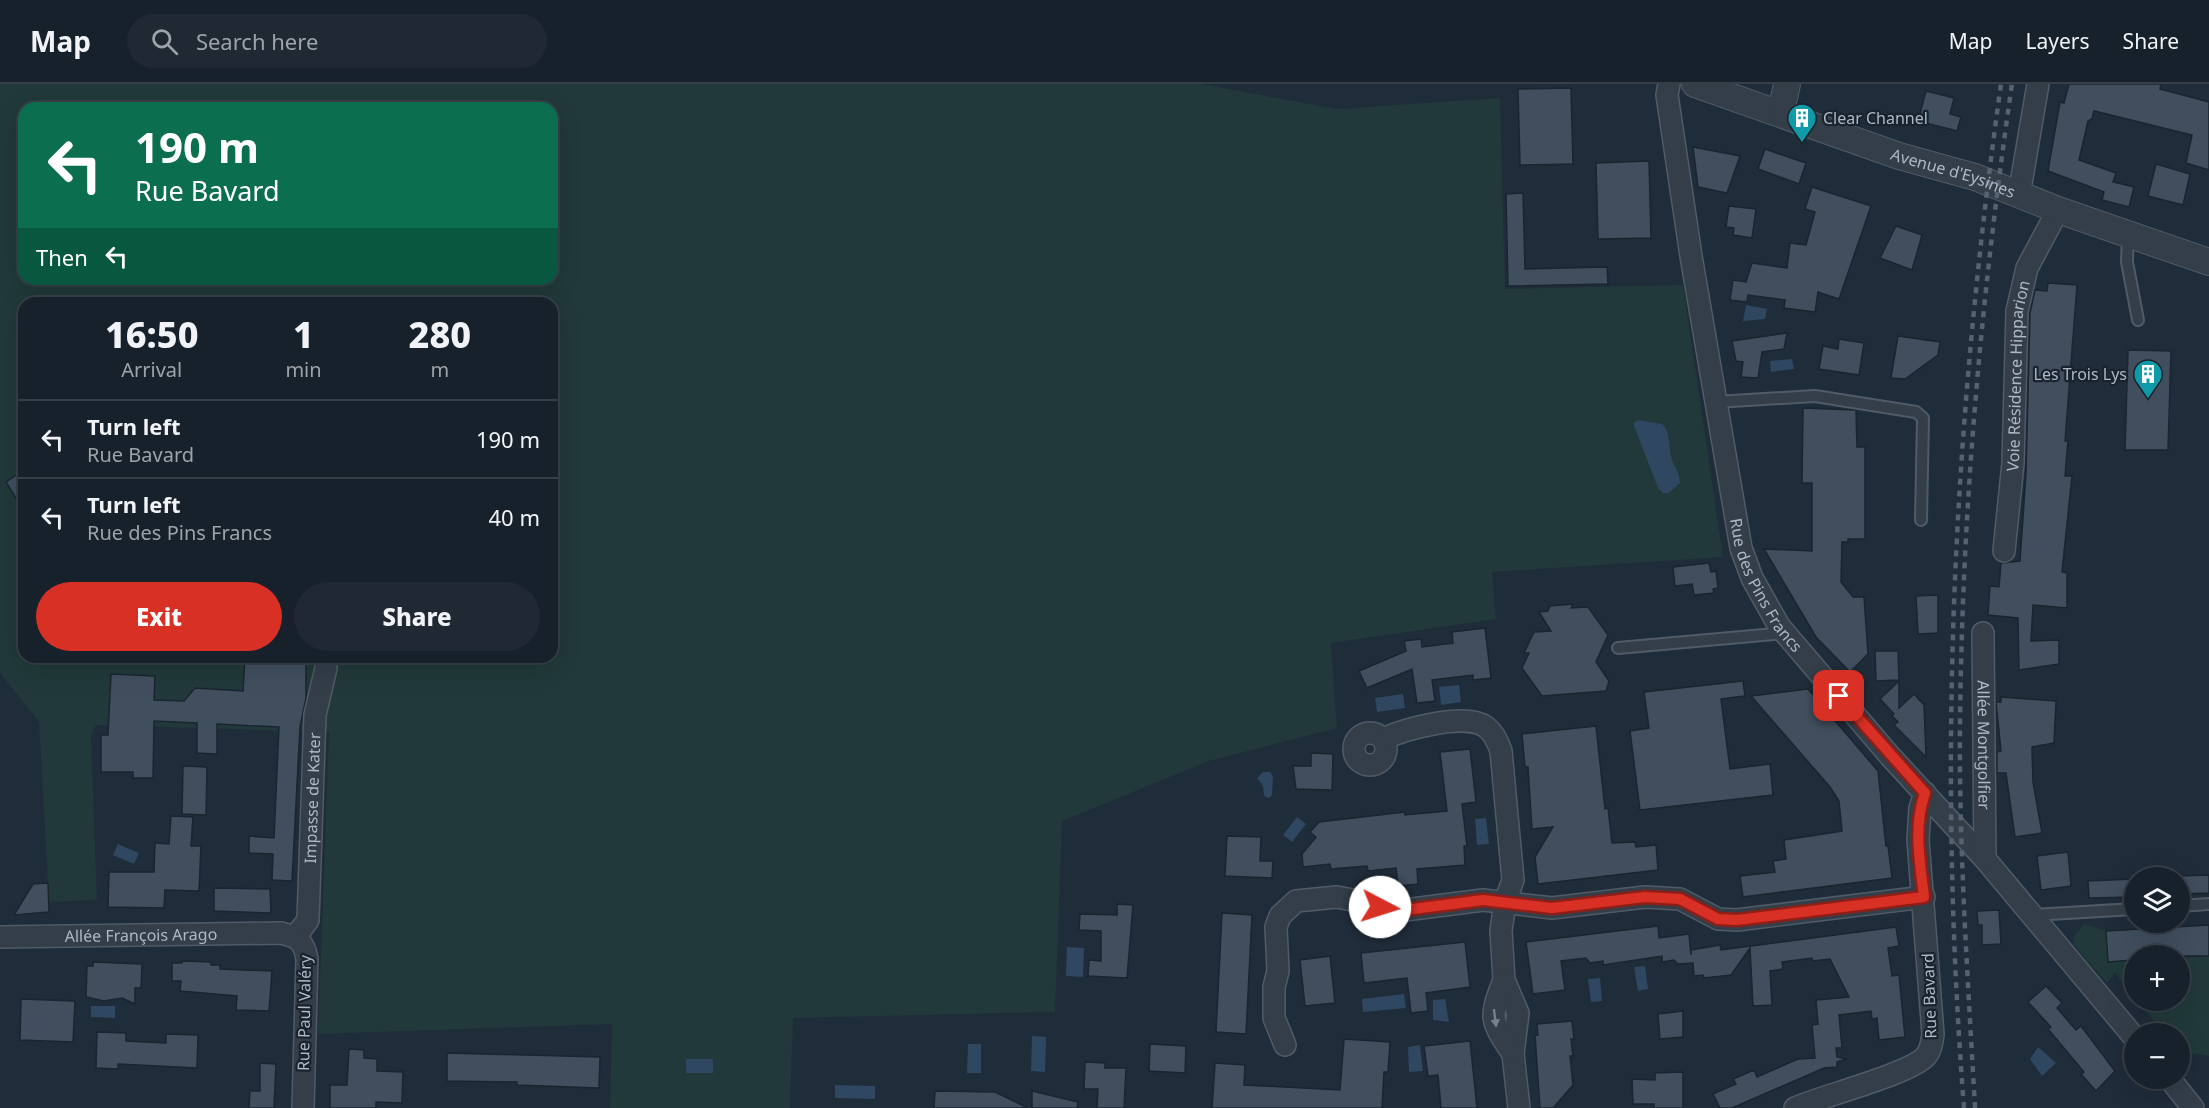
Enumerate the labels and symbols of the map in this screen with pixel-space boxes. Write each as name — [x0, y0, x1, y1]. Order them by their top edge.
building icon: Clear Channel — [1786, 102, 1818, 144]
place label: Clear Channel — [1823, 107, 1928, 129]
street label: Avenue d'Eysines — [1888, 143, 2019, 203]
street label: Voie Résidence Hipparion — [2001, 278, 2035, 472]
building icon: Les Trois Lys — [2132, 358, 2164, 400]
place label: Les Trois Lys — [2034, 363, 2127, 385]
street label: Rue des Pins Francs — [1725, 516, 1807, 657]
pin — [1813, 670, 1864, 721]
street label: Allée Montgolfier — [1972, 680, 1996, 810]
street label: Impasse de Kater — [299, 732, 325, 864]
position arrow — [1348, 875, 1412, 939]
street label: Allée François Arago — [65, 923, 217, 947]
street label: Rue Bavard — [1917, 953, 1941, 1039]
street label: Rue Paul Valéry — [292, 954, 316, 1071]
one-way arrow — [1490, 1009, 1500, 1028]

